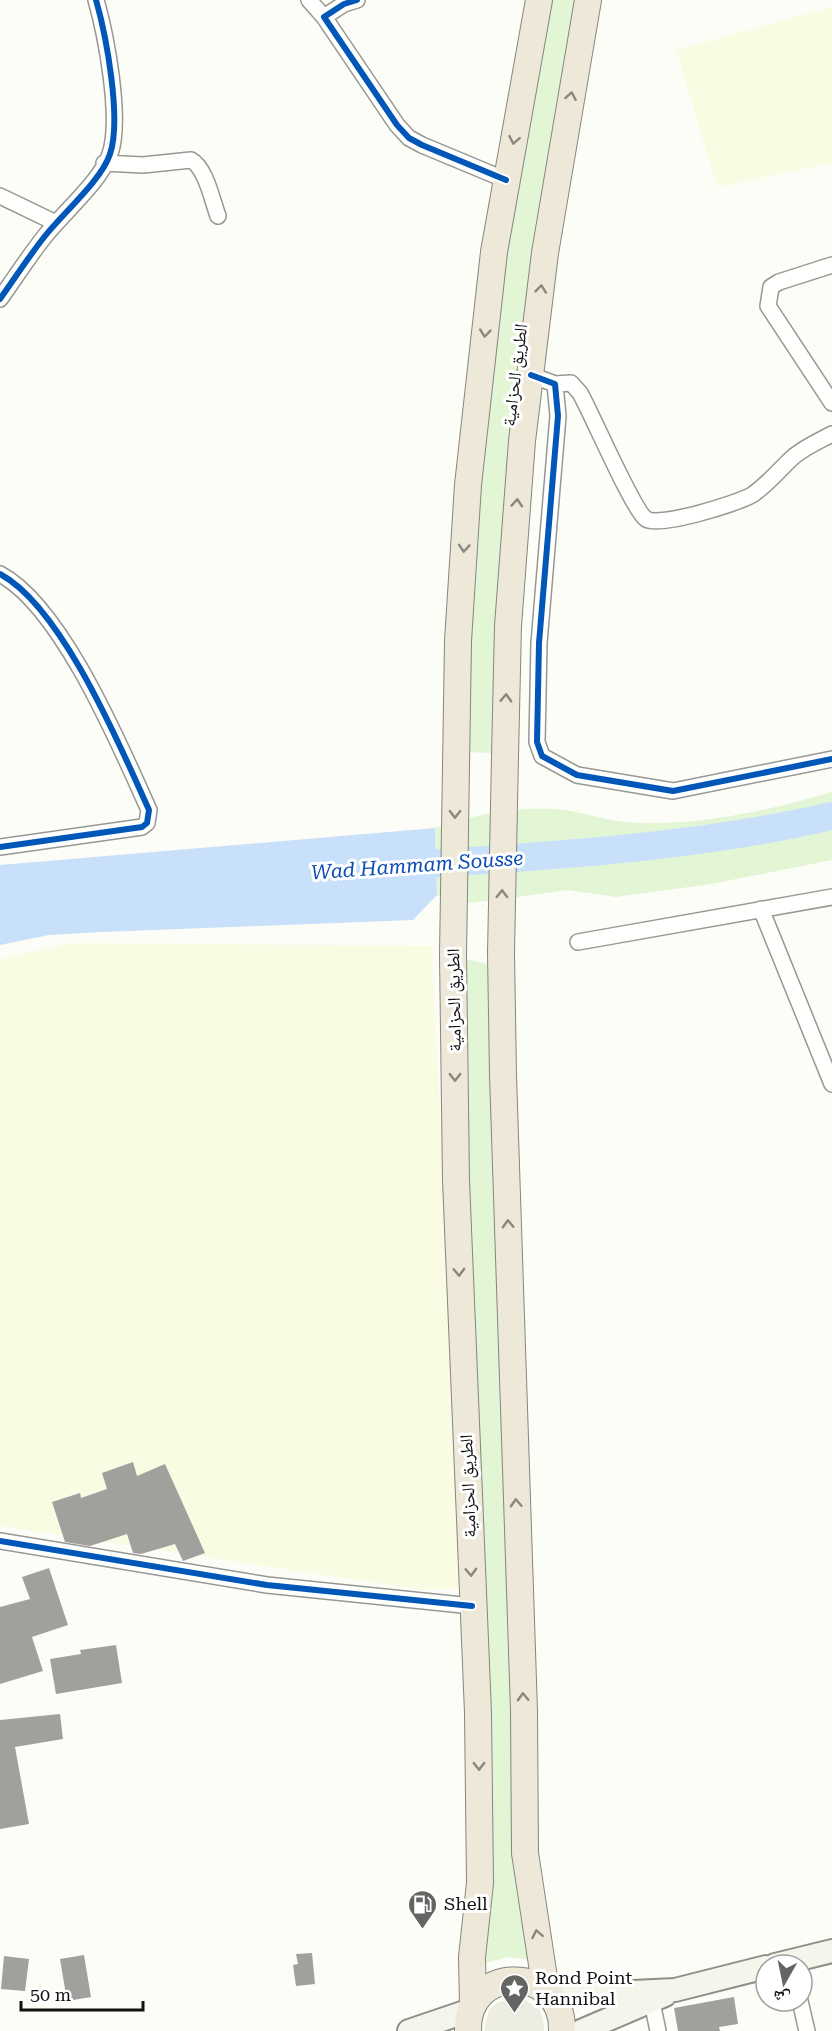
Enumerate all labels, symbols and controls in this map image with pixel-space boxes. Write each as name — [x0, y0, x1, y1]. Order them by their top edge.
one-way arrow — [564, 91, 577, 101]
one-way arrow — [508, 135, 521, 145]
one-way arrow — [534, 284, 546, 293]
street label: الطريق الحزامية — [498, 322, 532, 428]
one-way arrow — [480, 329, 492, 338]
one-way arrow — [511, 499, 524, 508]
one-way arrow — [458, 543, 471, 552]
one-way arrow — [500, 693, 513, 702]
one-way arrow — [449, 810, 461, 819]
water label: Wad Hammam Sousse — [310, 846, 524, 884]
one-way arrow — [496, 890, 508, 899]
street label: الطريق الحزامية — [442, 948, 466, 1052]
one-way arrow — [449, 1072, 461, 1081]
one-way arrow — [501, 1219, 514, 1228]
one-way arrow — [453, 1267, 466, 1276]
street label: الطريق الحزامية — [455, 1434, 481, 1538]
one-way arrow — [510, 1498, 523, 1507]
one-way arrow — [464, 1567, 477, 1576]
one-way arrow — [517, 1693, 530, 1702]
one-way arrow — [473, 1762, 485, 1771]
fuel station icon: Shell — [407, 1888, 439, 1930]
place label: Shell — [444, 1893, 488, 1914]
one-way arrow — [531, 1929, 544, 1939]
north arrow — [754, 1953, 814, 2013]
place label: Rond Point Hannibal — [535, 1967, 633, 2009]
place icon: Rond Point Hannibal — [498, 1972, 530, 2014]
scale bar — [21, 1974, 142, 2012]
text: 50 m — [30, 1984, 71, 2005]
text: ش — [772, 1987, 792, 2008]

